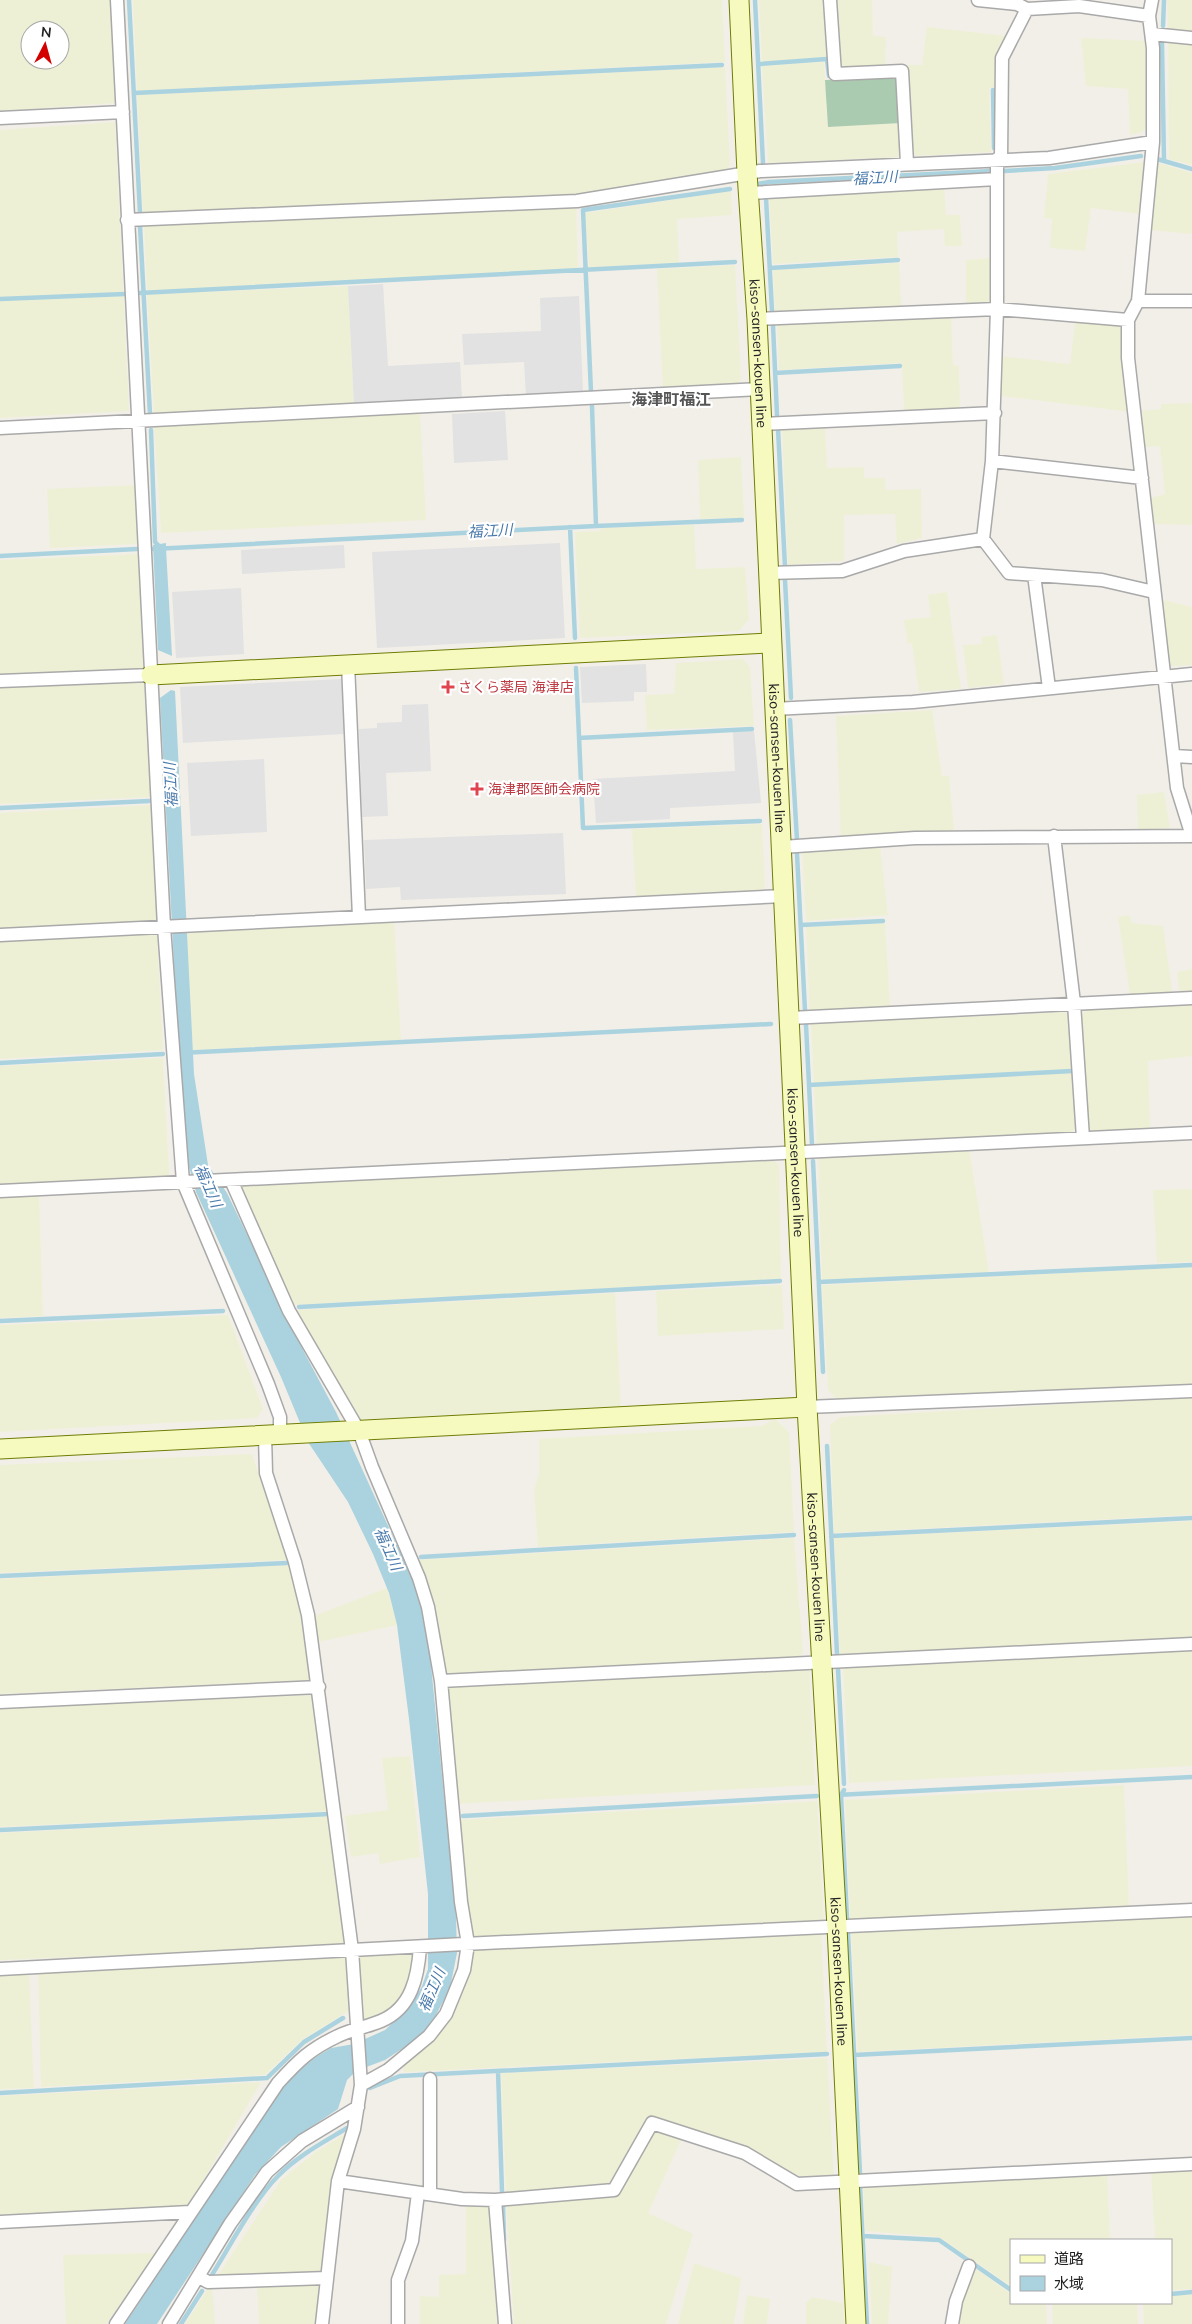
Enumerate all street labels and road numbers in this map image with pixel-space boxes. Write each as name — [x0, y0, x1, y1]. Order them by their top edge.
street label: kiso-sansen-kouen line — [745, 278, 771, 428]
street label: kiso-sansen-kouen line — [765, 683, 790, 833]
street label: kiso-sansen-kouen line — [783, 1088, 808, 1238]
street label: kiso-sansen-kouen line — [803, 1492, 830, 1642]
street label: kiso-sansen-kouen line — [826, 1896, 852, 2046]

